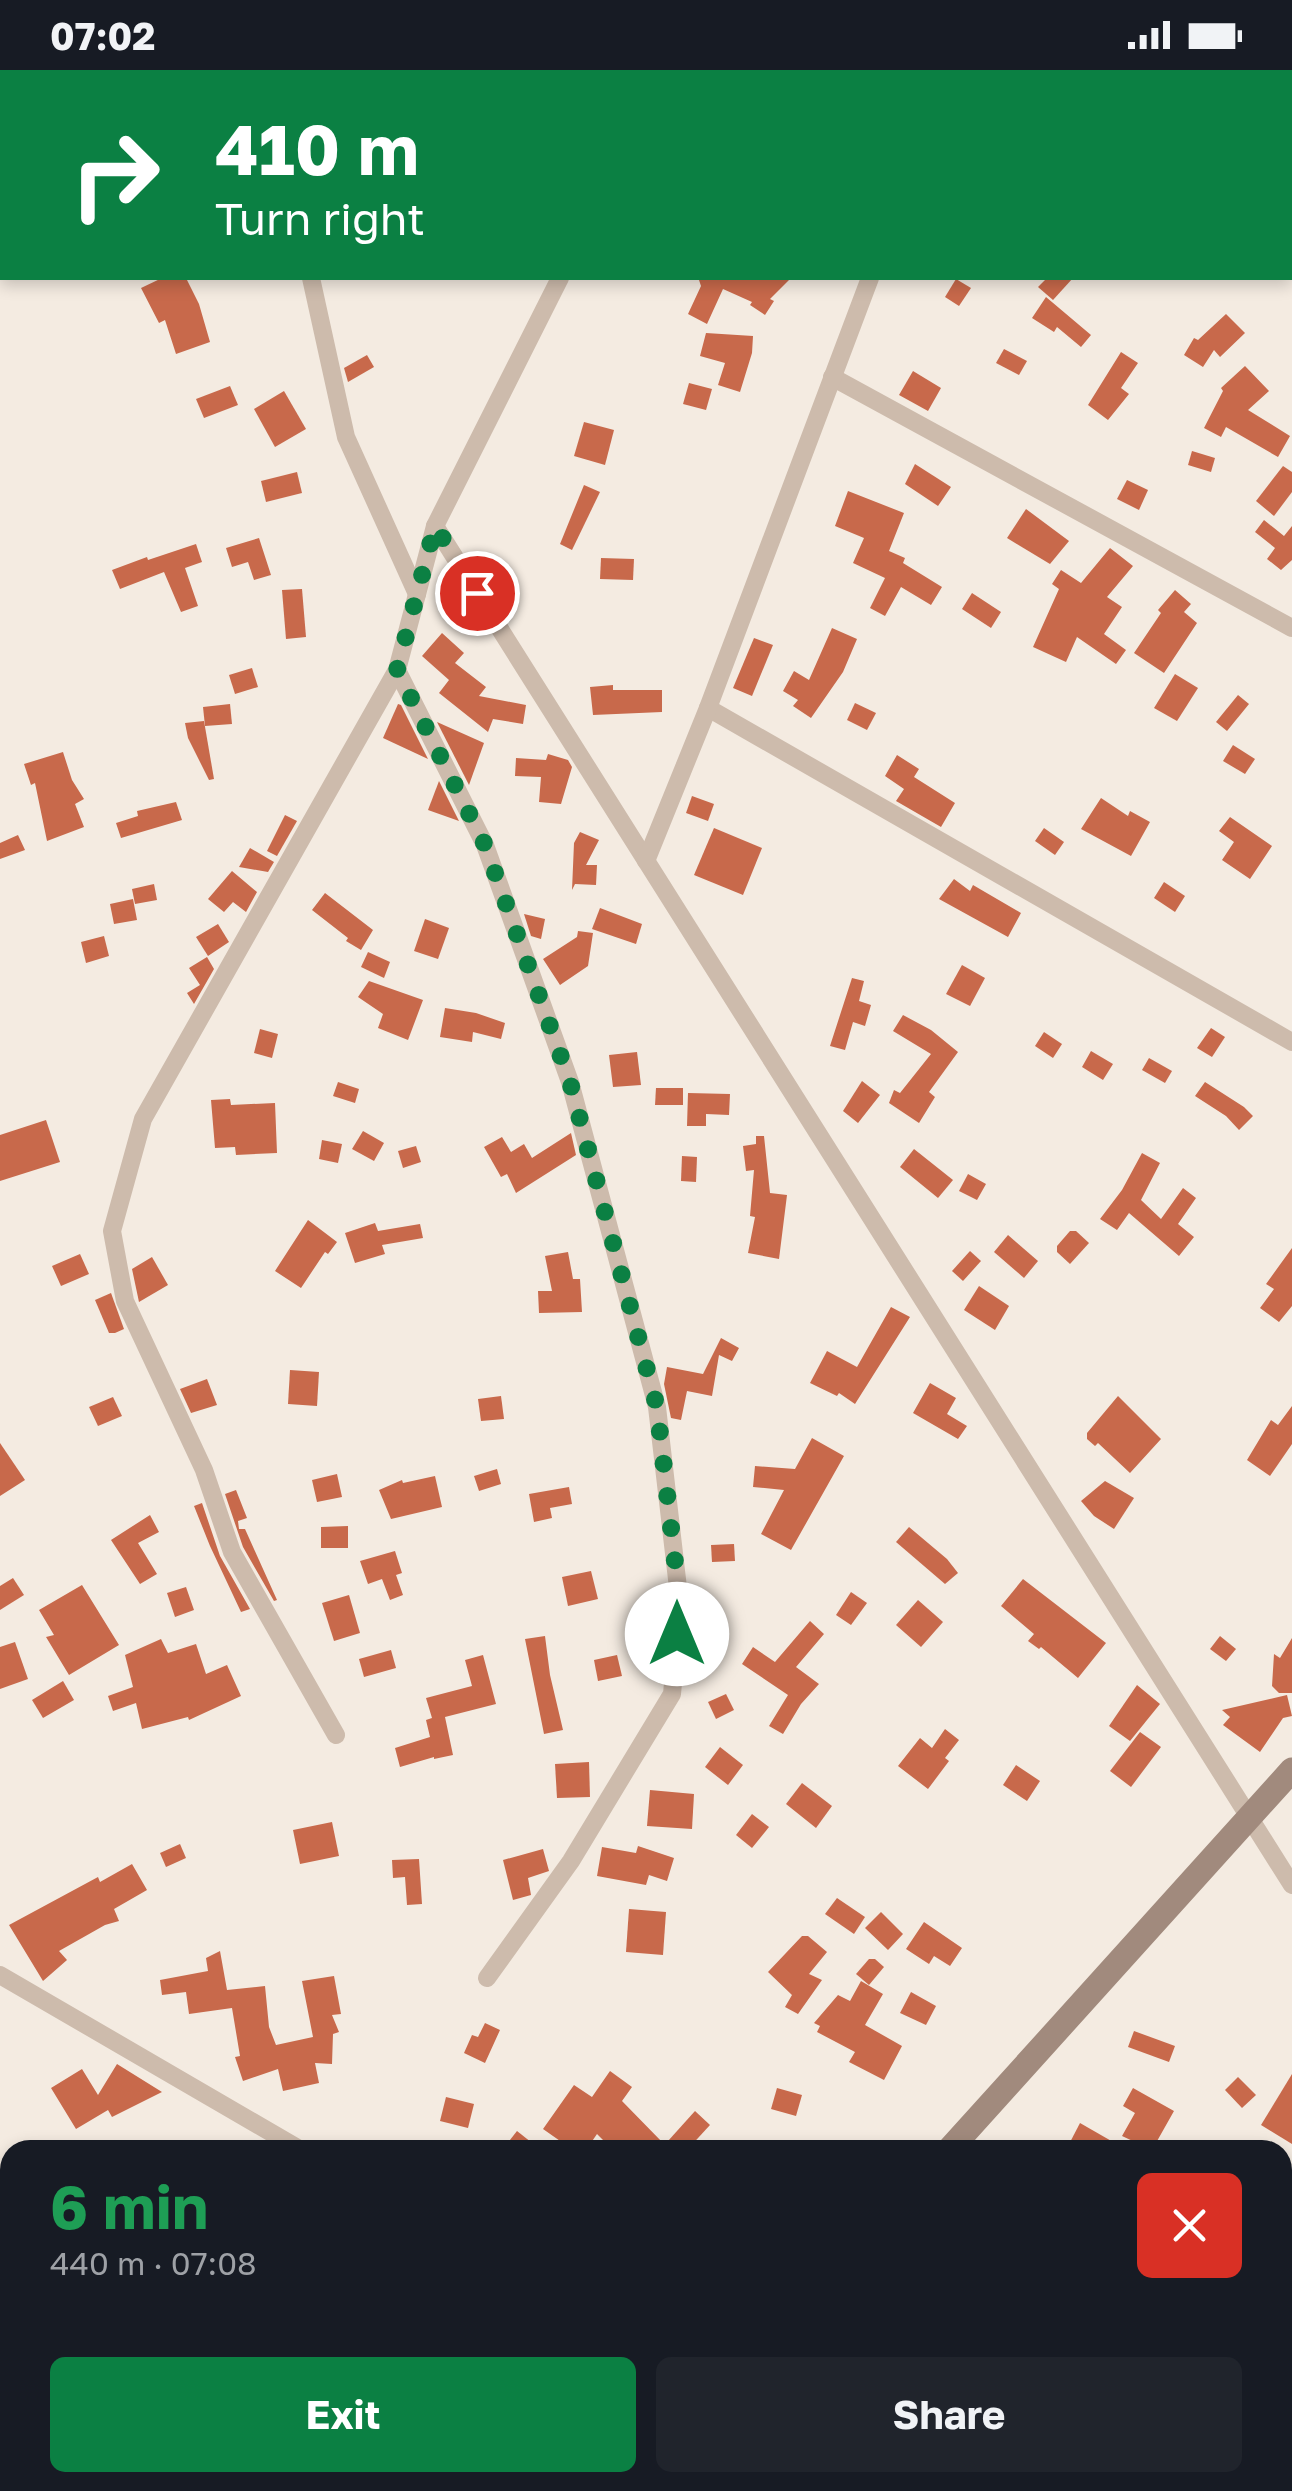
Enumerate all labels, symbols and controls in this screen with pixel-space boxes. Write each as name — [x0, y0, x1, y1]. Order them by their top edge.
text: 07:02 — [50, 13, 155, 58]
text: 410 m — [215, 106, 419, 190]
icon: right — [50, 110, 180, 240]
text: Turn right — [215, 191, 425, 245]
pin — [435, 551, 520, 636]
icon: arrive — [450, 566, 505, 621]
position arrow — [625, 1582, 729, 1686]
text: 6 min — [50, 2170, 208, 2242]
button: close — [1137, 2173, 1242, 2278]
text: 440 m · 07:08 — [50, 2244, 257, 2282]
button: Exit — [50, 2357, 636, 2472]
button: Share — [656, 2357, 1242, 2472]

